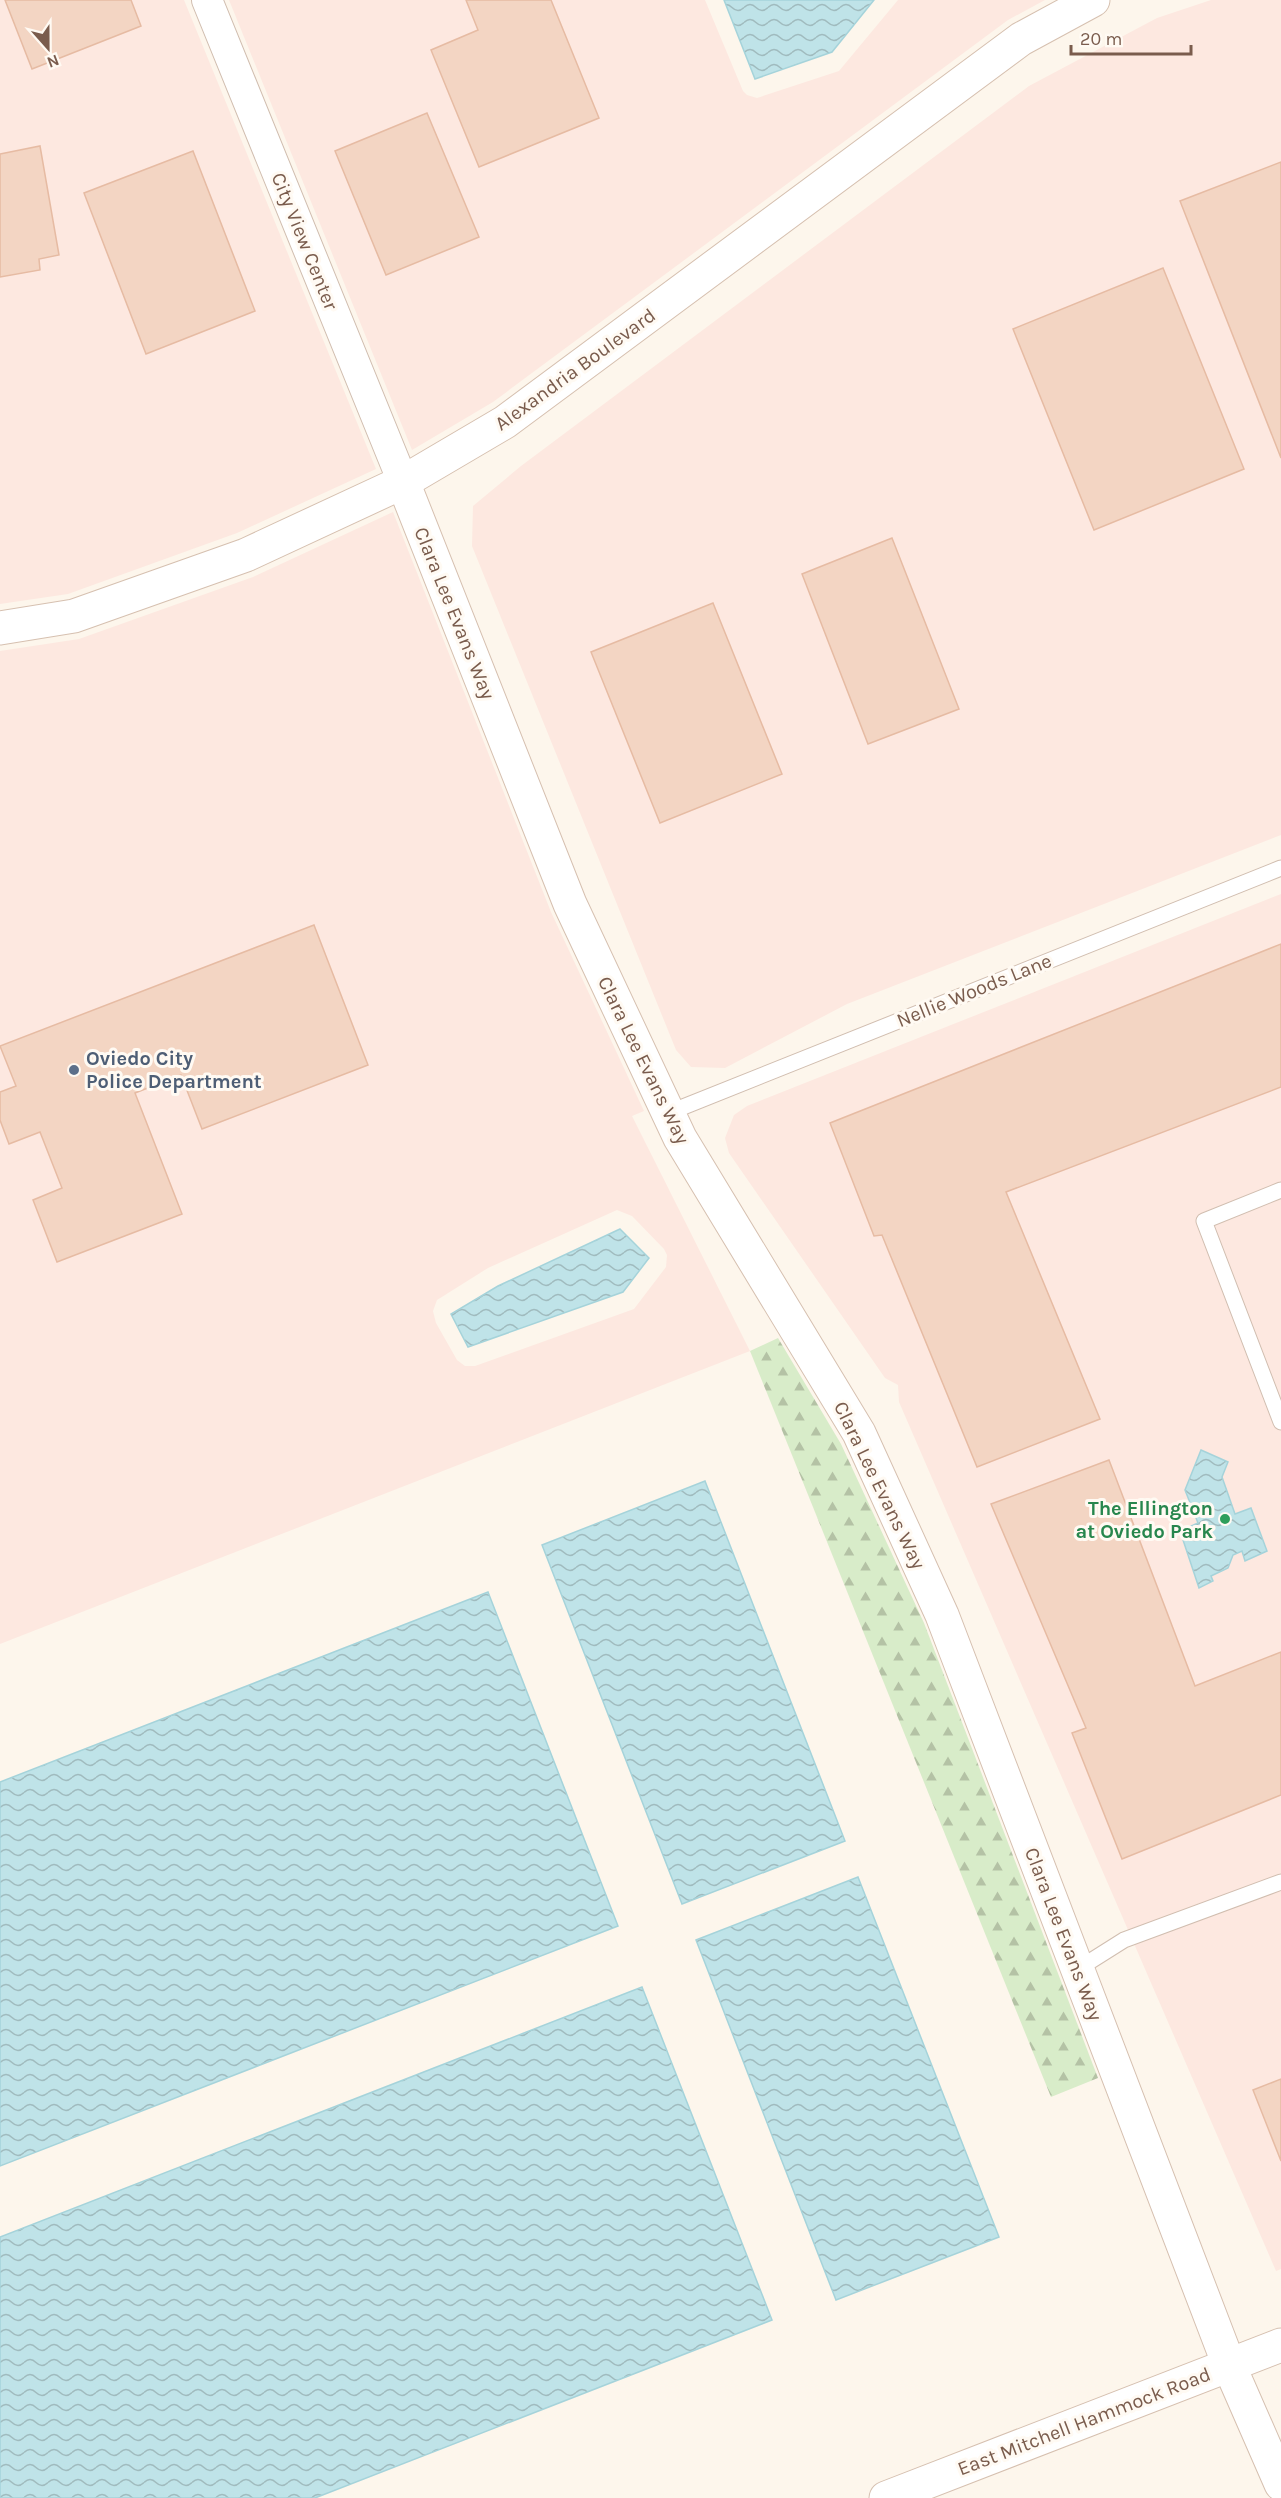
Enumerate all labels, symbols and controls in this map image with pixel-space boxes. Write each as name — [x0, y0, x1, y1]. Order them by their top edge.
north arrow — [18, 18, 78, 78]
scale bar — [1071, 18, 1191, 56]
text: 20 m — [1080, 28, 1122, 50]
text: N — [44, 51, 62, 72]
street label: City View Center — [267, 169, 343, 314]
street label: Alexandria Boulevard — [490, 303, 660, 435]
street label: Clara Lee Evans Way — [409, 524, 500, 703]
street label: Nellie Woods Lane — [893, 949, 1055, 1032]
street label: Clara Lee Evans Way — [593, 973, 694, 1148]
place label: Oviedo City Police Department — [86, 1047, 262, 1093]
marker: Oviedo City Police Department — [67, 1063, 81, 1077]
street label: Clara Lee Evans Way — [829, 1398, 930, 1573]
place label: The Ellington at Oviedo Park — [1076, 1497, 1213, 1543]
marker: The Ellington at Oviedo Park — [1218, 1512, 1232, 1526]
street label: Clara Lee Evans Way — [1020, 1844, 1107, 2024]
street label: East Mitchell Hammock Road — [954, 2362, 1214, 2480]

